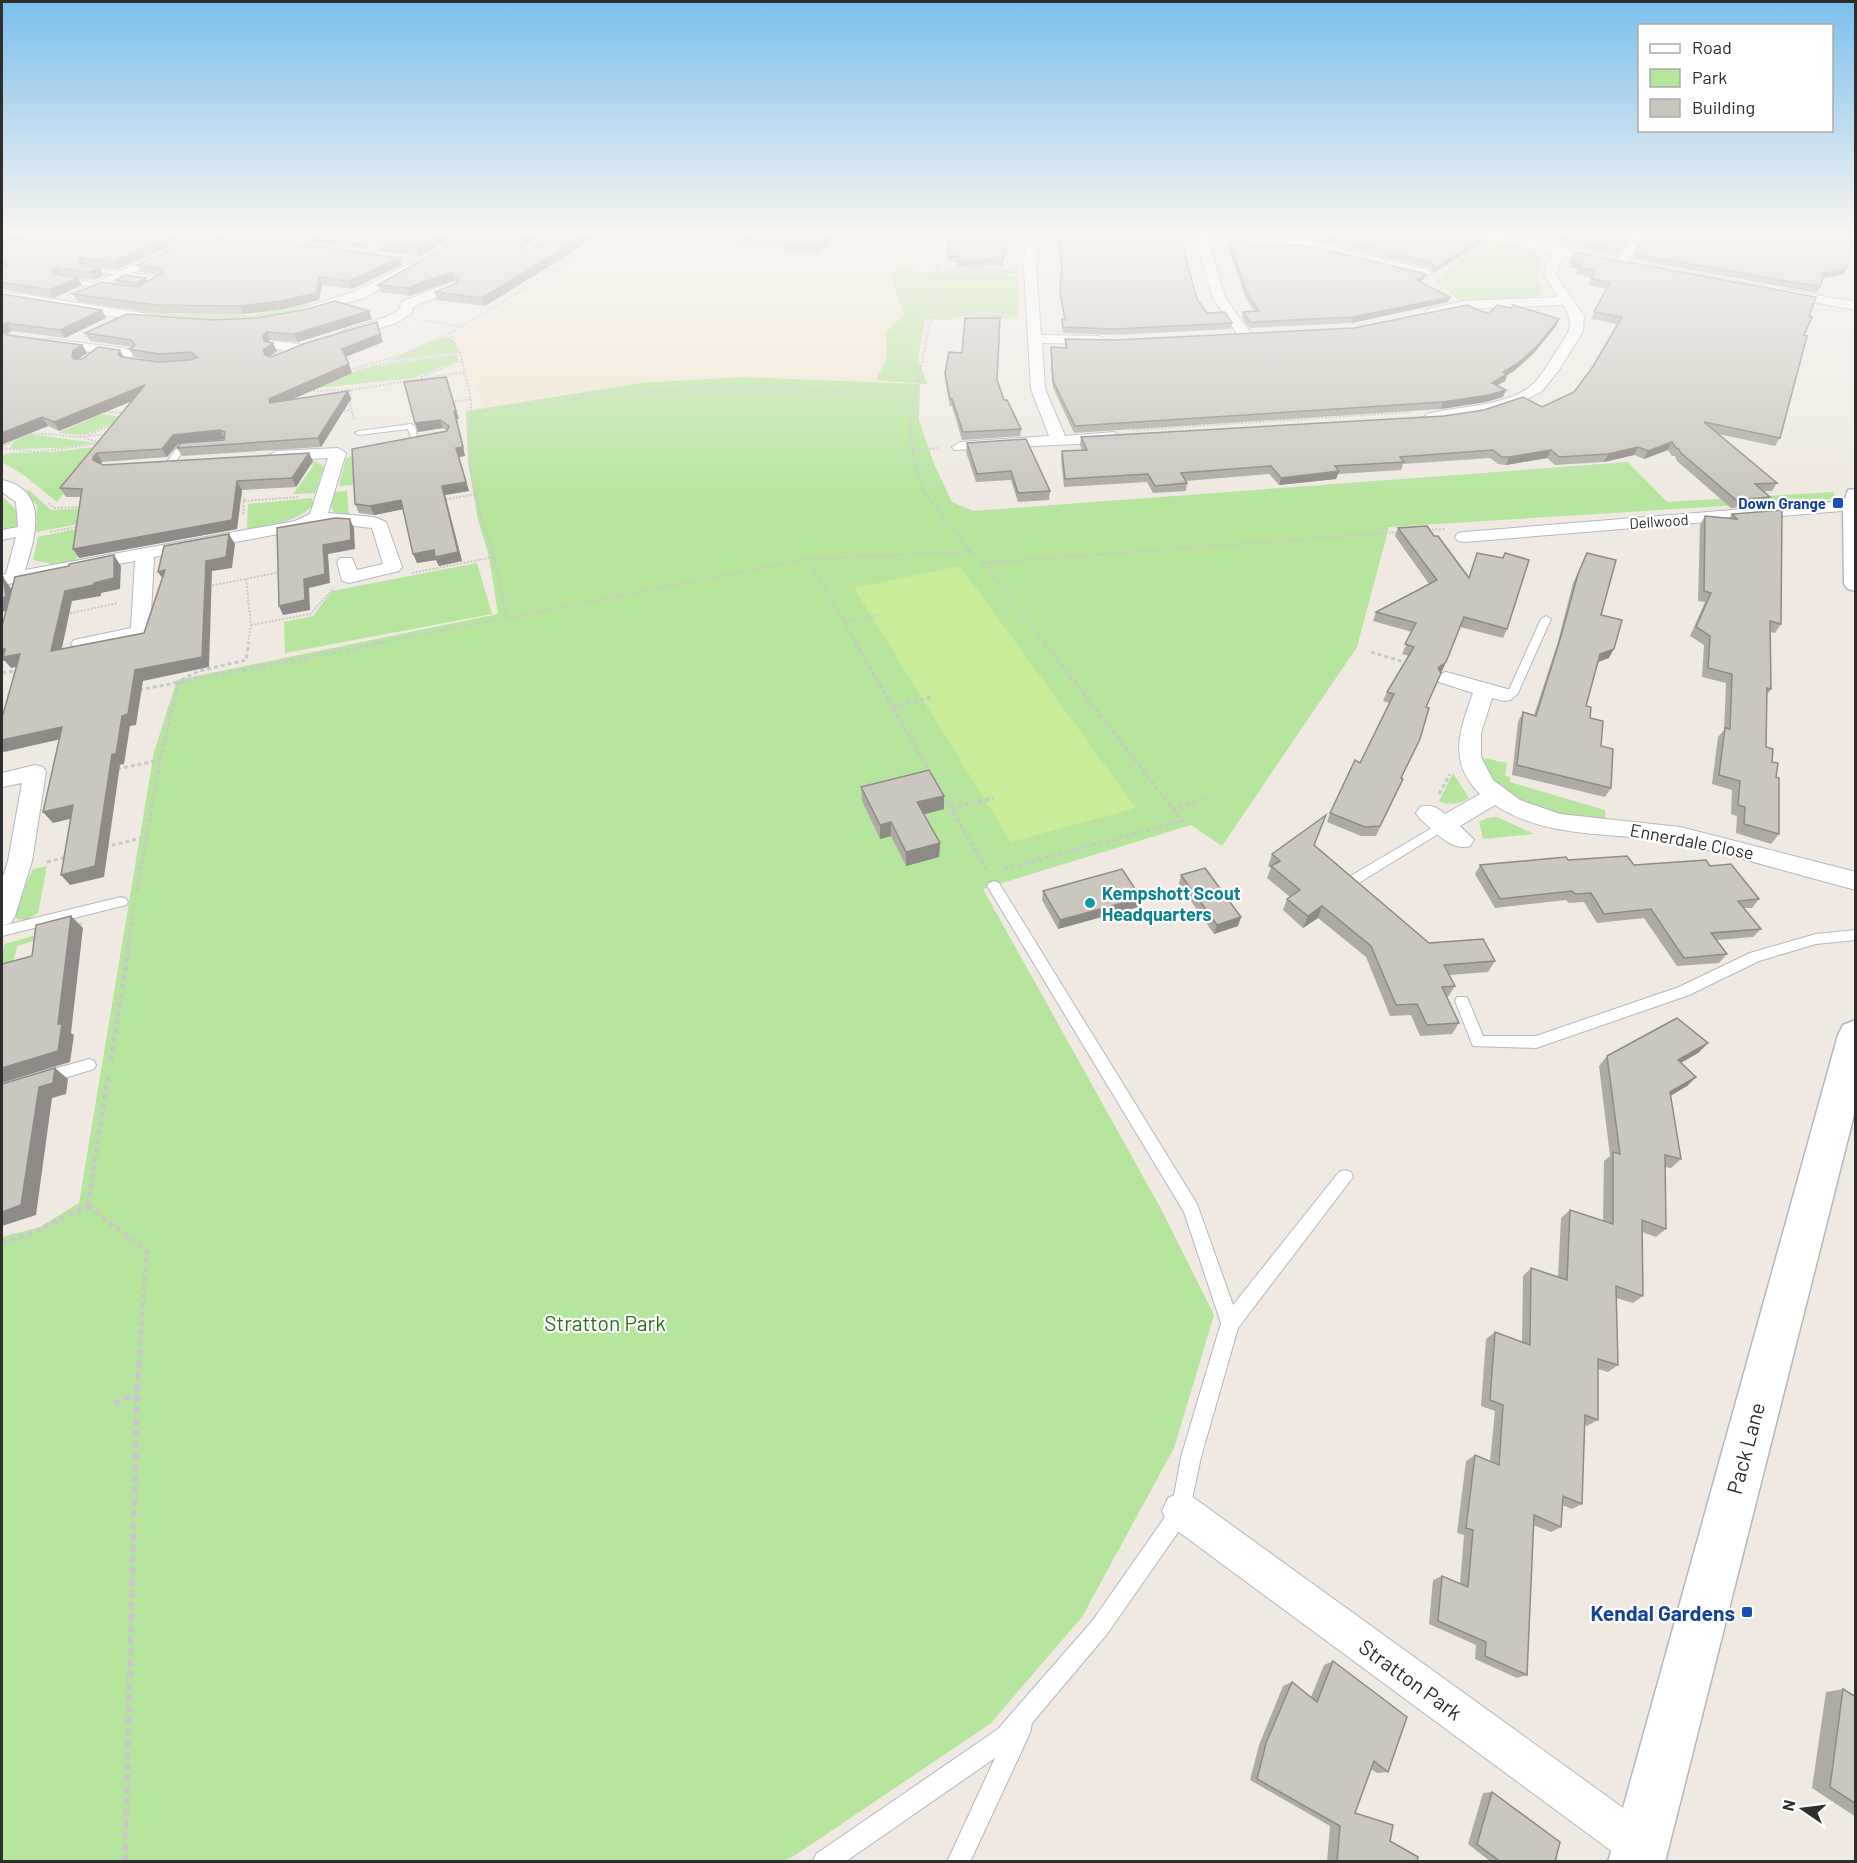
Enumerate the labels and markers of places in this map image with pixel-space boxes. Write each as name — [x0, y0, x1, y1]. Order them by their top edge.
place label: Down Grange — [1738, 494, 1826, 512]
marker: Down Grange — [1831, 496, 1845, 510]
place label: Kempshott Scout Headquarters — [1102, 882, 1241, 925]
marker: Kempshott Scout Headquarters — [1083, 896, 1097, 910]
place label: Kendal Gardens — [1590, 1600, 1735, 1625]
marker: Kendal Gardens — [1740, 1605, 1754, 1619]

